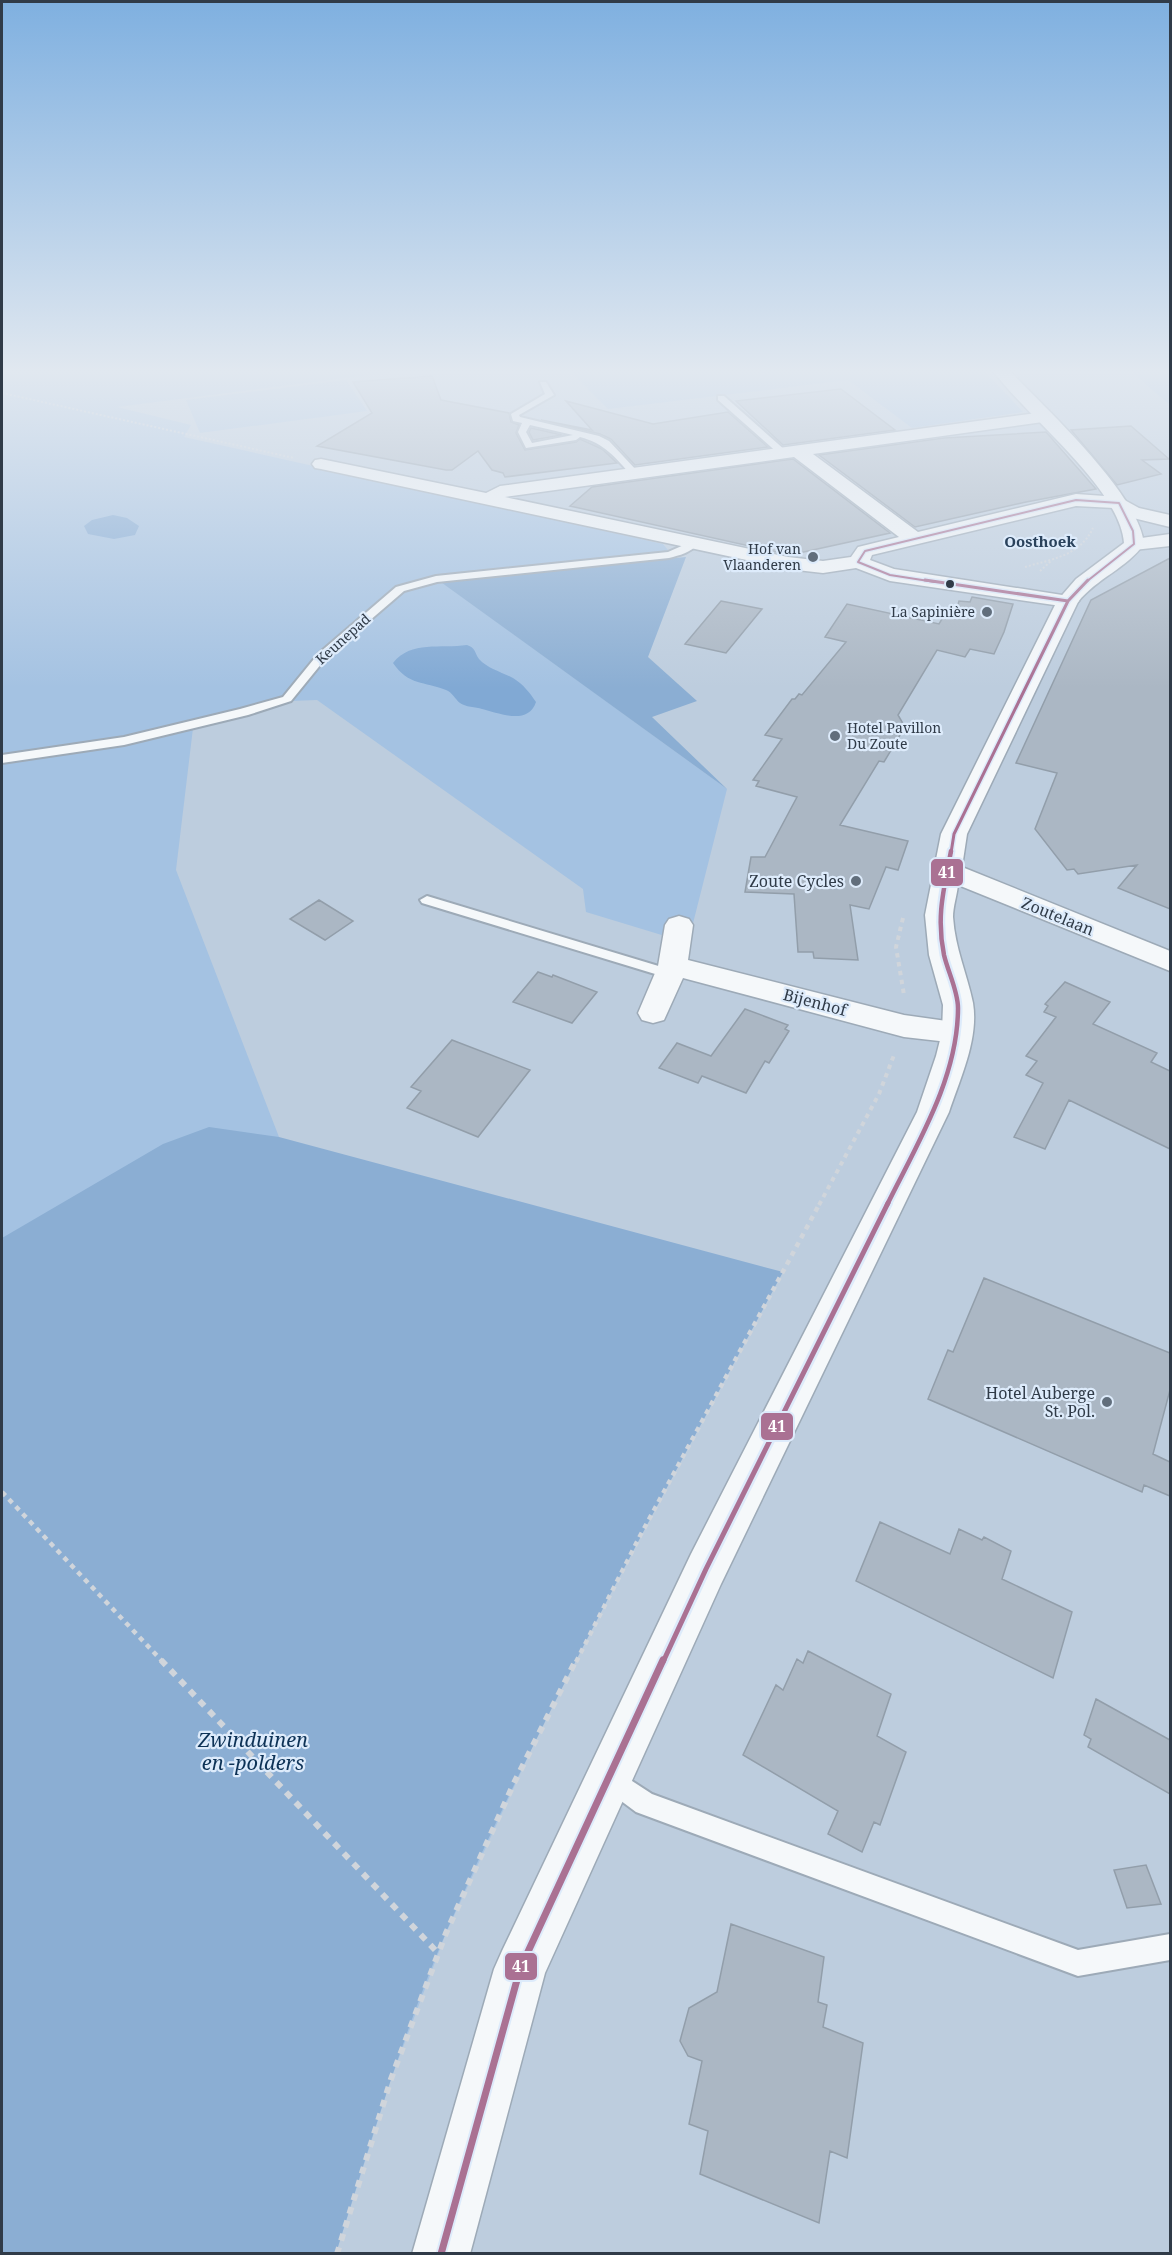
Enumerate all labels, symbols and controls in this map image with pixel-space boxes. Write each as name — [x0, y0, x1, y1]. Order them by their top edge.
district label: Oosthoek — [1004, 531, 1076, 551]
place label: Hof van Vlaanderen — [723, 539, 801, 574]
marker: Hof van Vlaanderen — [806, 550, 820, 564]
unlabelled marker — [944, 578, 956, 590]
place label: La Sapinière — [891, 602, 975, 621]
marker: La Sapinière — [980, 605, 994, 619]
street label: Keunepad — [311, 609, 374, 668]
place label: Hotel Pavillon Du Zoute — [847, 718, 941, 753]
marker: Hotel Pavillon Du Zoute — [828, 729, 842, 743]
line badge: 41 — [930, 858, 964, 887]
text: 41 — [938, 861, 956, 883]
place label: Zoute Cycles — [749, 870, 844, 892]
marker: Zoute Cycles — [849, 874, 863, 888]
street label: Zoutelaan — [1018, 891, 1098, 941]
street label: Bijenhof — [781, 983, 851, 1022]
place label: Hotel Auberge St. Pol. — [986, 1382, 1095, 1422]
marker: Hotel Auberge St. Pol. — [1100, 1395, 1114, 1409]
line badge: 41 — [760, 1412, 794, 1441]
text: 41 — [768, 1415, 786, 1437]
park label: Zwinduinen en -polders — [197, 1726, 308, 1776]
line badge: 41 — [504, 1952, 538, 1981]
text: 41 — [512, 1955, 530, 1977]

